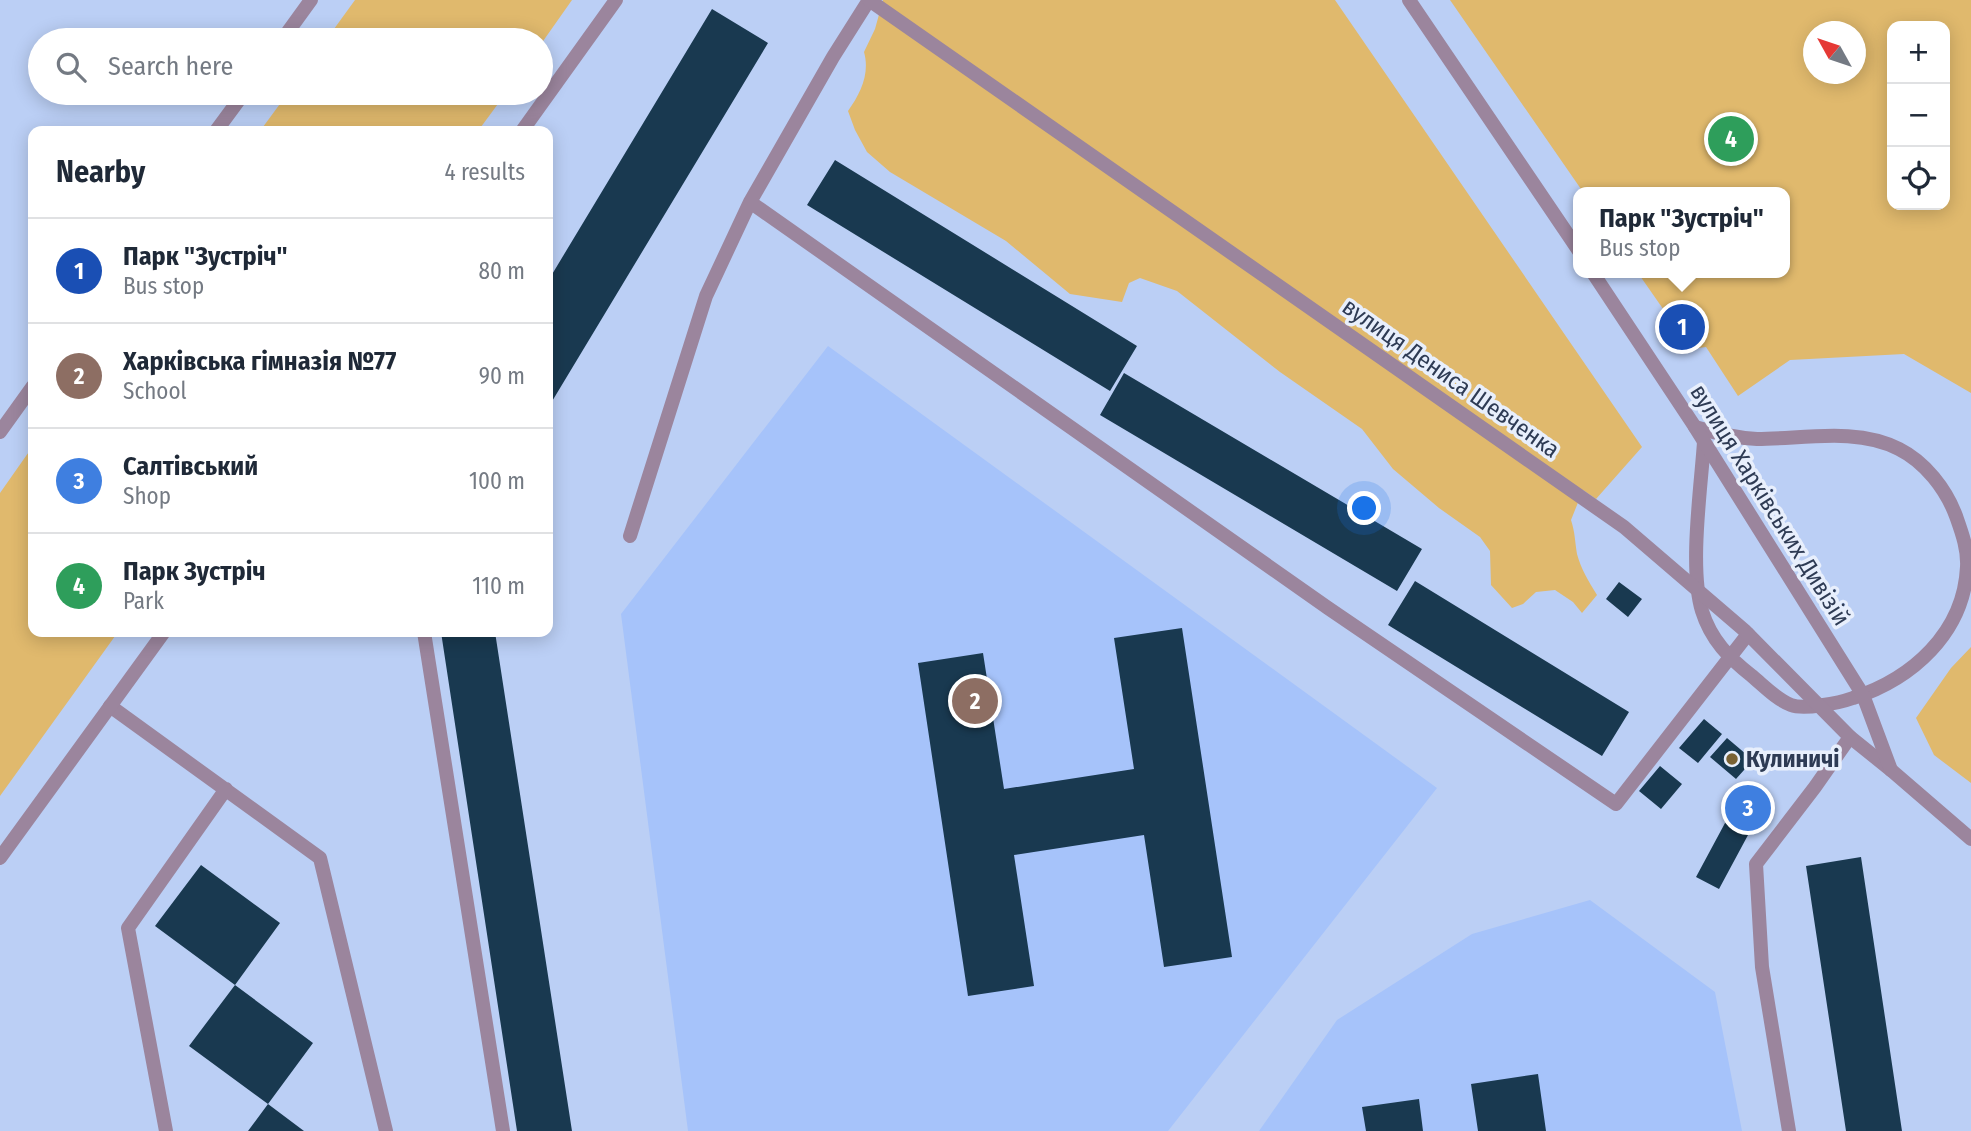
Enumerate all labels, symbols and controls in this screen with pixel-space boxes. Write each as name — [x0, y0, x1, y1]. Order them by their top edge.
north arrow — [1803, 21, 1866, 84]
map controls — [1887, 21, 1950, 210]
button: + — [1887, 21, 1950, 84]
search box — [28, 28, 553, 105]
icon: search — [52, 48, 90, 86]
text: Search here — [108, 51, 233, 82]
button: − — [1887, 84, 1950, 147]
pin: 4 — [1708, 113, 1754, 165]
button: locate — [1887, 147, 1950, 210]
text: Nearby — [56, 154, 145, 190]
text: 4 results — [444, 158, 525, 186]
popup — [1573, 187, 1790, 278]
text: Парк "Зустріч" — [1599, 203, 1764, 234]
text: Bus stop — [1599, 234, 1680, 262]
text: Парк "Зустріч" — [123, 241, 288, 272]
text: 1 — [74, 257, 84, 285]
text: 80 m — [478, 257, 525, 285]
text: Bus stop — [123, 272, 204, 300]
street label: вулиця Дениса Шевченка — [1337, 292, 1565, 464]
pin: 1 — [1659, 301, 1705, 353]
text: Харківська гімназія №77 — [123, 346, 396, 377]
text: 2 — [74, 362, 84, 390]
text: 90 m — [479, 362, 525, 390]
text: School — [123, 377, 187, 405]
street label: вулиця Харківських Дивізій — [1684, 379, 1856, 631]
text: Салтівський — [123, 451, 258, 482]
text: 3 — [74, 467, 84, 495]
text: 100 m — [469, 467, 525, 495]
text: Shop — [123, 482, 171, 510]
your location — [1347, 491, 1381, 525]
text: Парк Зустріч — [123, 556, 265, 587]
text: 4 — [73, 572, 85, 600]
text: 110 m — [472, 572, 525, 600]
text: Park — [123, 587, 164, 615]
pin: 2 — [952, 675, 998, 727]
place label: Кулиничі — [1746, 745, 1839, 773]
marker: Кулиничі — [1724, 751, 1740, 767]
pin: 3 — [1725, 782, 1771, 834]

